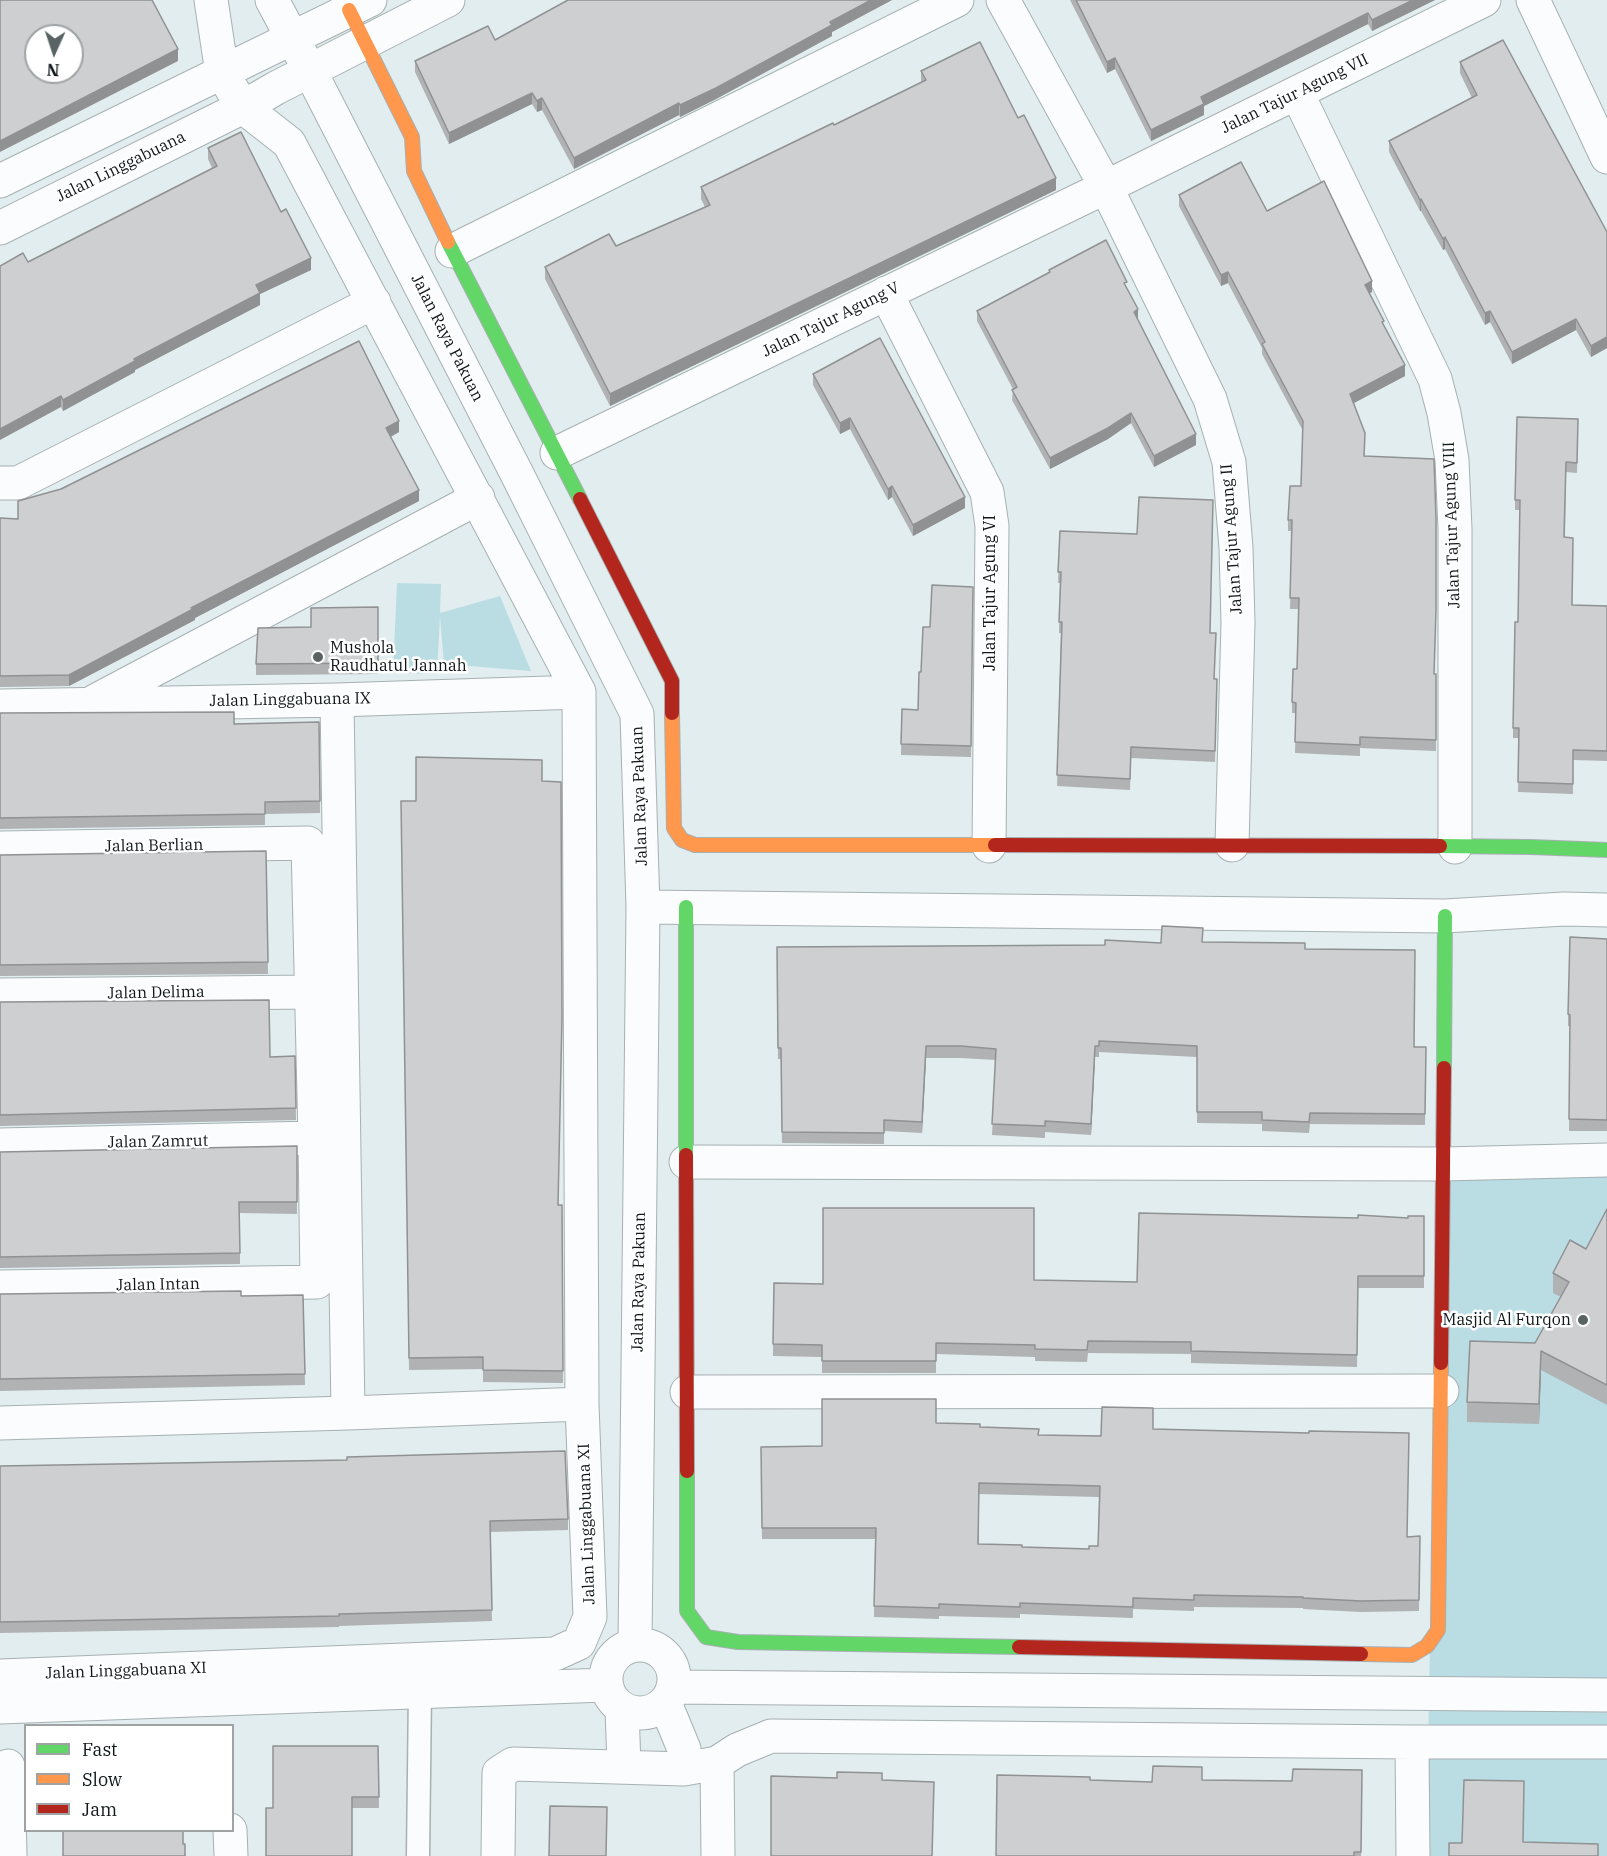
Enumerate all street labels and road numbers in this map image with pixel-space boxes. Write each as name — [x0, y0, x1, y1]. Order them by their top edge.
street label: Jalan Tajur Agung VII — [1218, 50, 1372, 138]
street label: Jalan Linggabuana — [53, 127, 189, 207]
street label: Jalan Raya Pakuan — [407, 271, 487, 405]
street label: Jalan Tajur Agung V — [759, 278, 903, 362]
street label: Jalan Tajur Agung VIII — [1439, 441, 1465, 609]
street label: Jalan Tajur Agung II — [1217, 463, 1247, 615]
street label: Jalan Tajur Agung VI — [980, 515, 1000, 671]
street label: Jalan Linggabuana IX — [209, 689, 371, 711]
street label: Jalan Raya Pakuan — [628, 726, 652, 866]
street label: Jalan Berlian — [105, 836, 203, 856]
street label: Jalan Delima — [107, 983, 205, 1003]
street label: Jalan Zamrut — [108, 1132, 208, 1152]
street label: Jalan Raya Pakuan — [628, 1212, 650, 1352]
street label: Jalan Intan — [116, 1275, 200, 1295]
street label: Jalan Linggabuana XI — [575, 1443, 599, 1605]
street label: Jalan Linggabuana XI — [45, 1659, 207, 1683]

